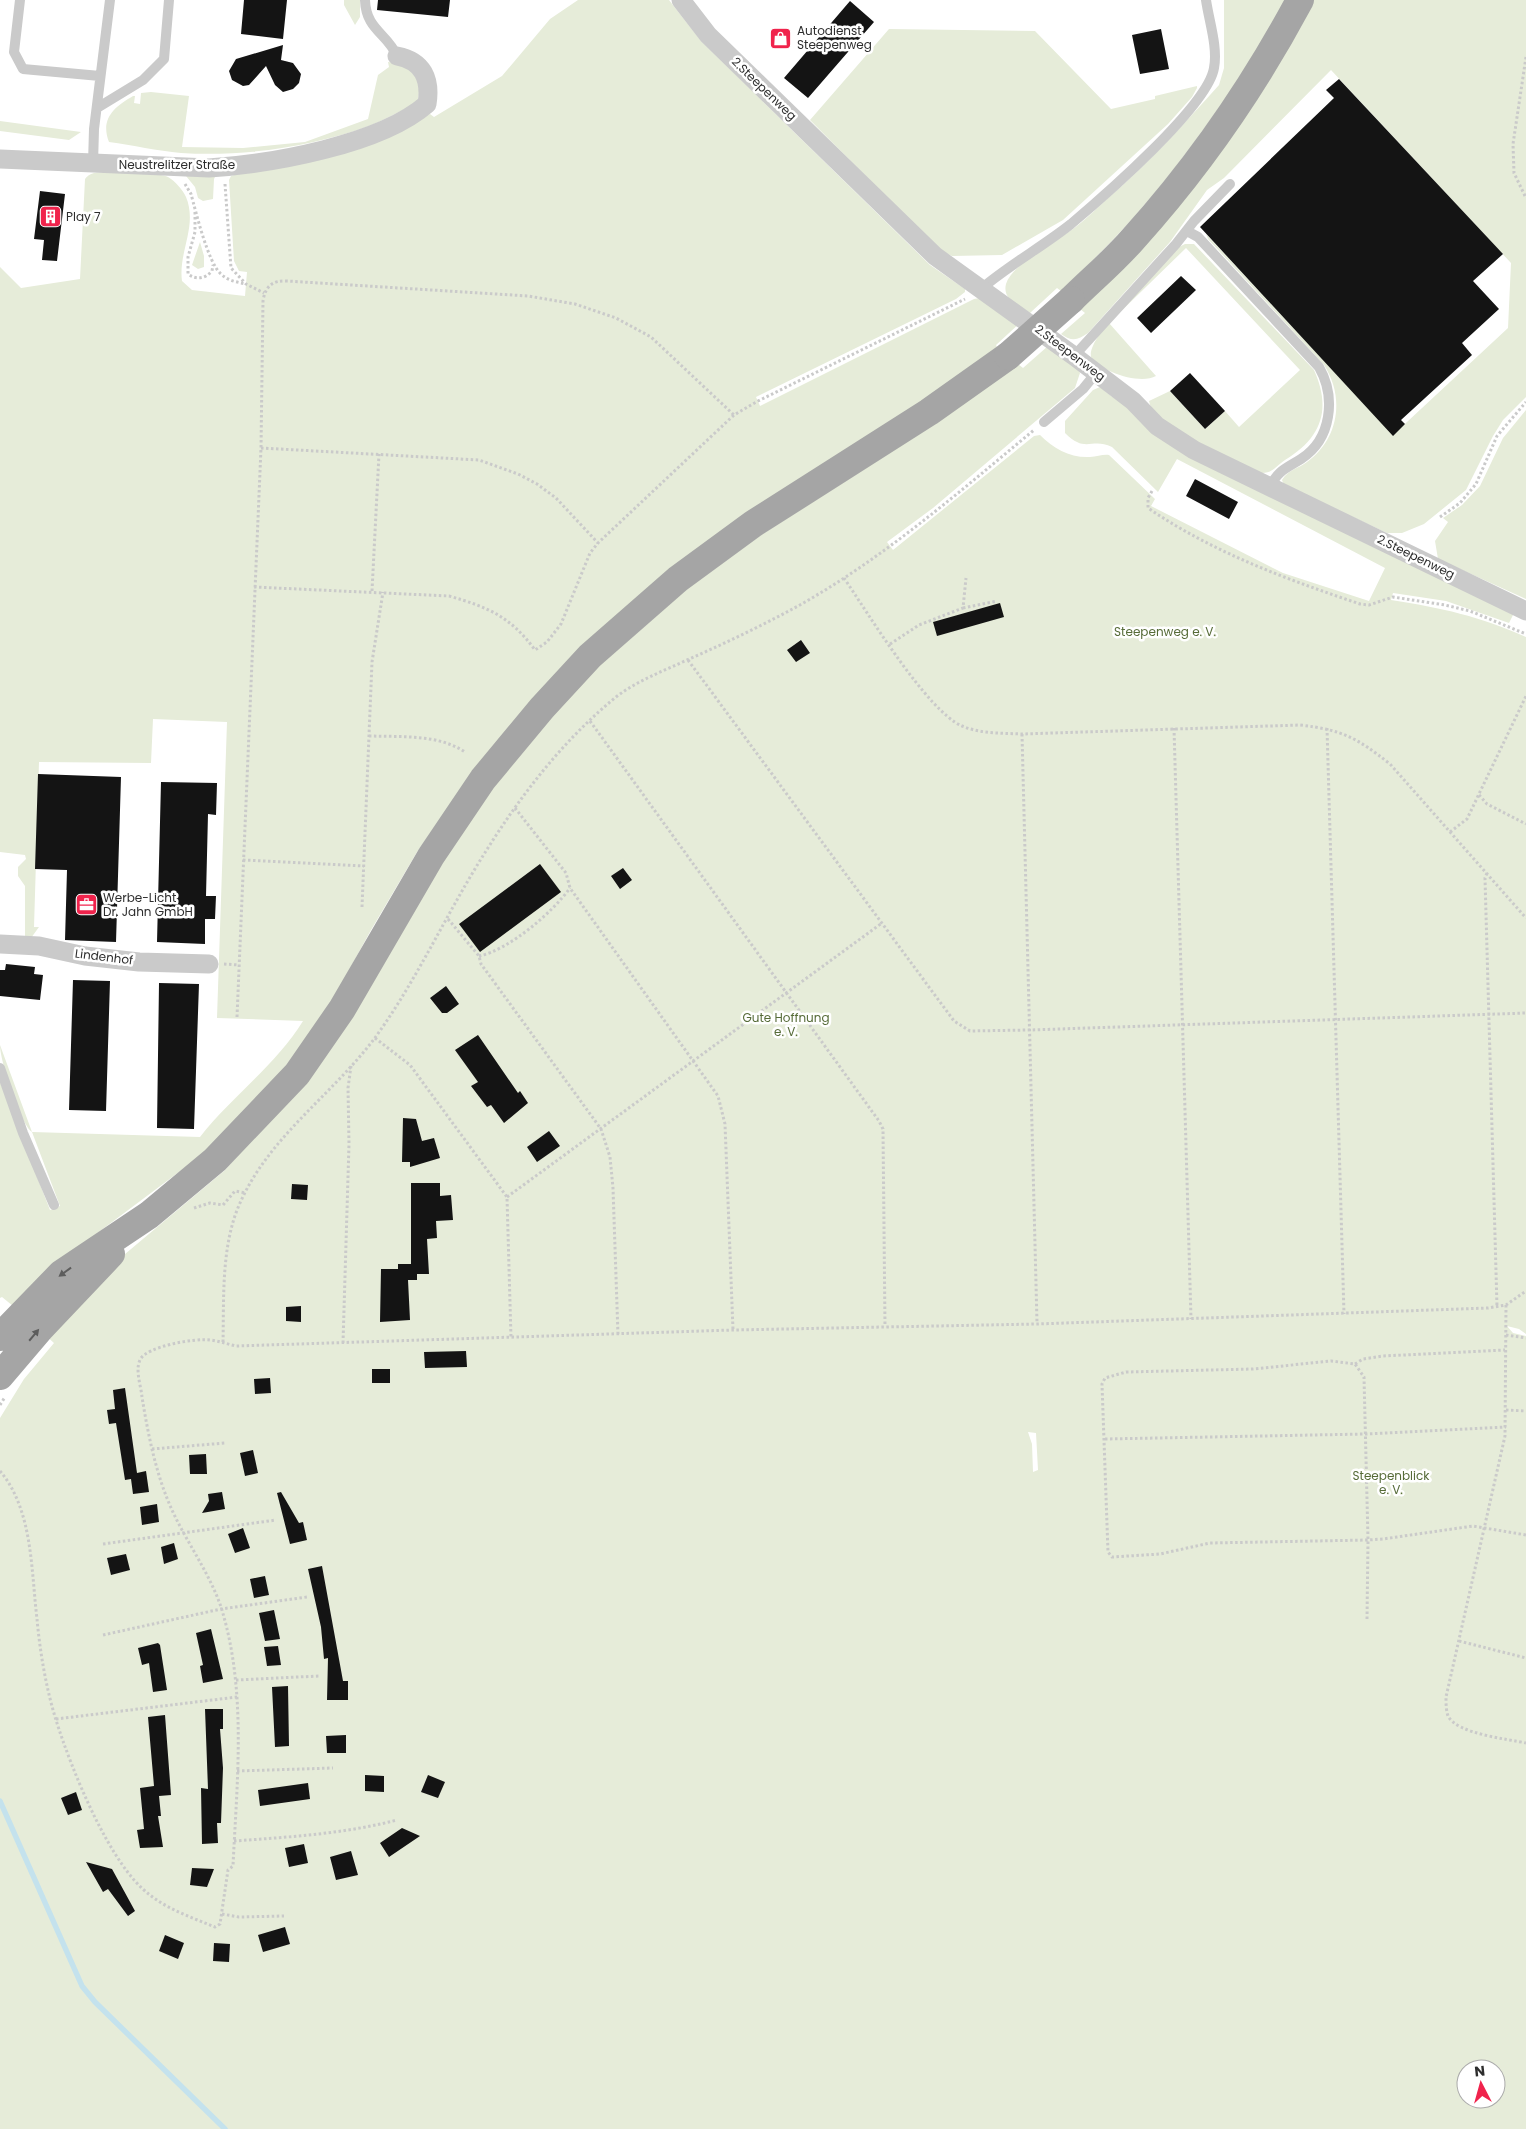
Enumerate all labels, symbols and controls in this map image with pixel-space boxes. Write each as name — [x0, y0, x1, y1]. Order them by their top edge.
place label: Autodienst Steepenweg — [797, 22, 872, 53]
shop icon: Autodienst Steepenweg — [769, 26, 793, 50]
street label: 2.Steepenweg — [728, 53, 801, 124]
street label: Neustrelitzer Straße — [119, 156, 235, 173]
building icon: Play 7 — [38, 205, 62, 229]
place label: Play 7 — [66, 208, 101, 225]
street label: 2.Steepenweg — [1032, 320, 1109, 385]
street label: 2.Steepenweg — [1375, 530, 1458, 583]
park label: Steepenweg e. V. — [1114, 623, 1216, 640]
place label: Werbe-Licht Dr. Jahn GmbH — [103, 889, 193, 920]
office icon: Werbe-Licht Dr. Jahn GmbH — [75, 893, 99, 917]
street label: Lindenhof — [74, 945, 134, 969]
park label: Gute Hoffnung e. V. — [742, 1009, 830, 1040]
one-way arrow — [59, 1266, 72, 1277]
one-way arrow — [29, 1329, 40, 1342]
park label: Steepenblick e. V. — [1352, 1467, 1430, 1498]
north arrow — [1456, 2059, 1506, 2109]
text: N — [1473, 2061, 1486, 2082]

